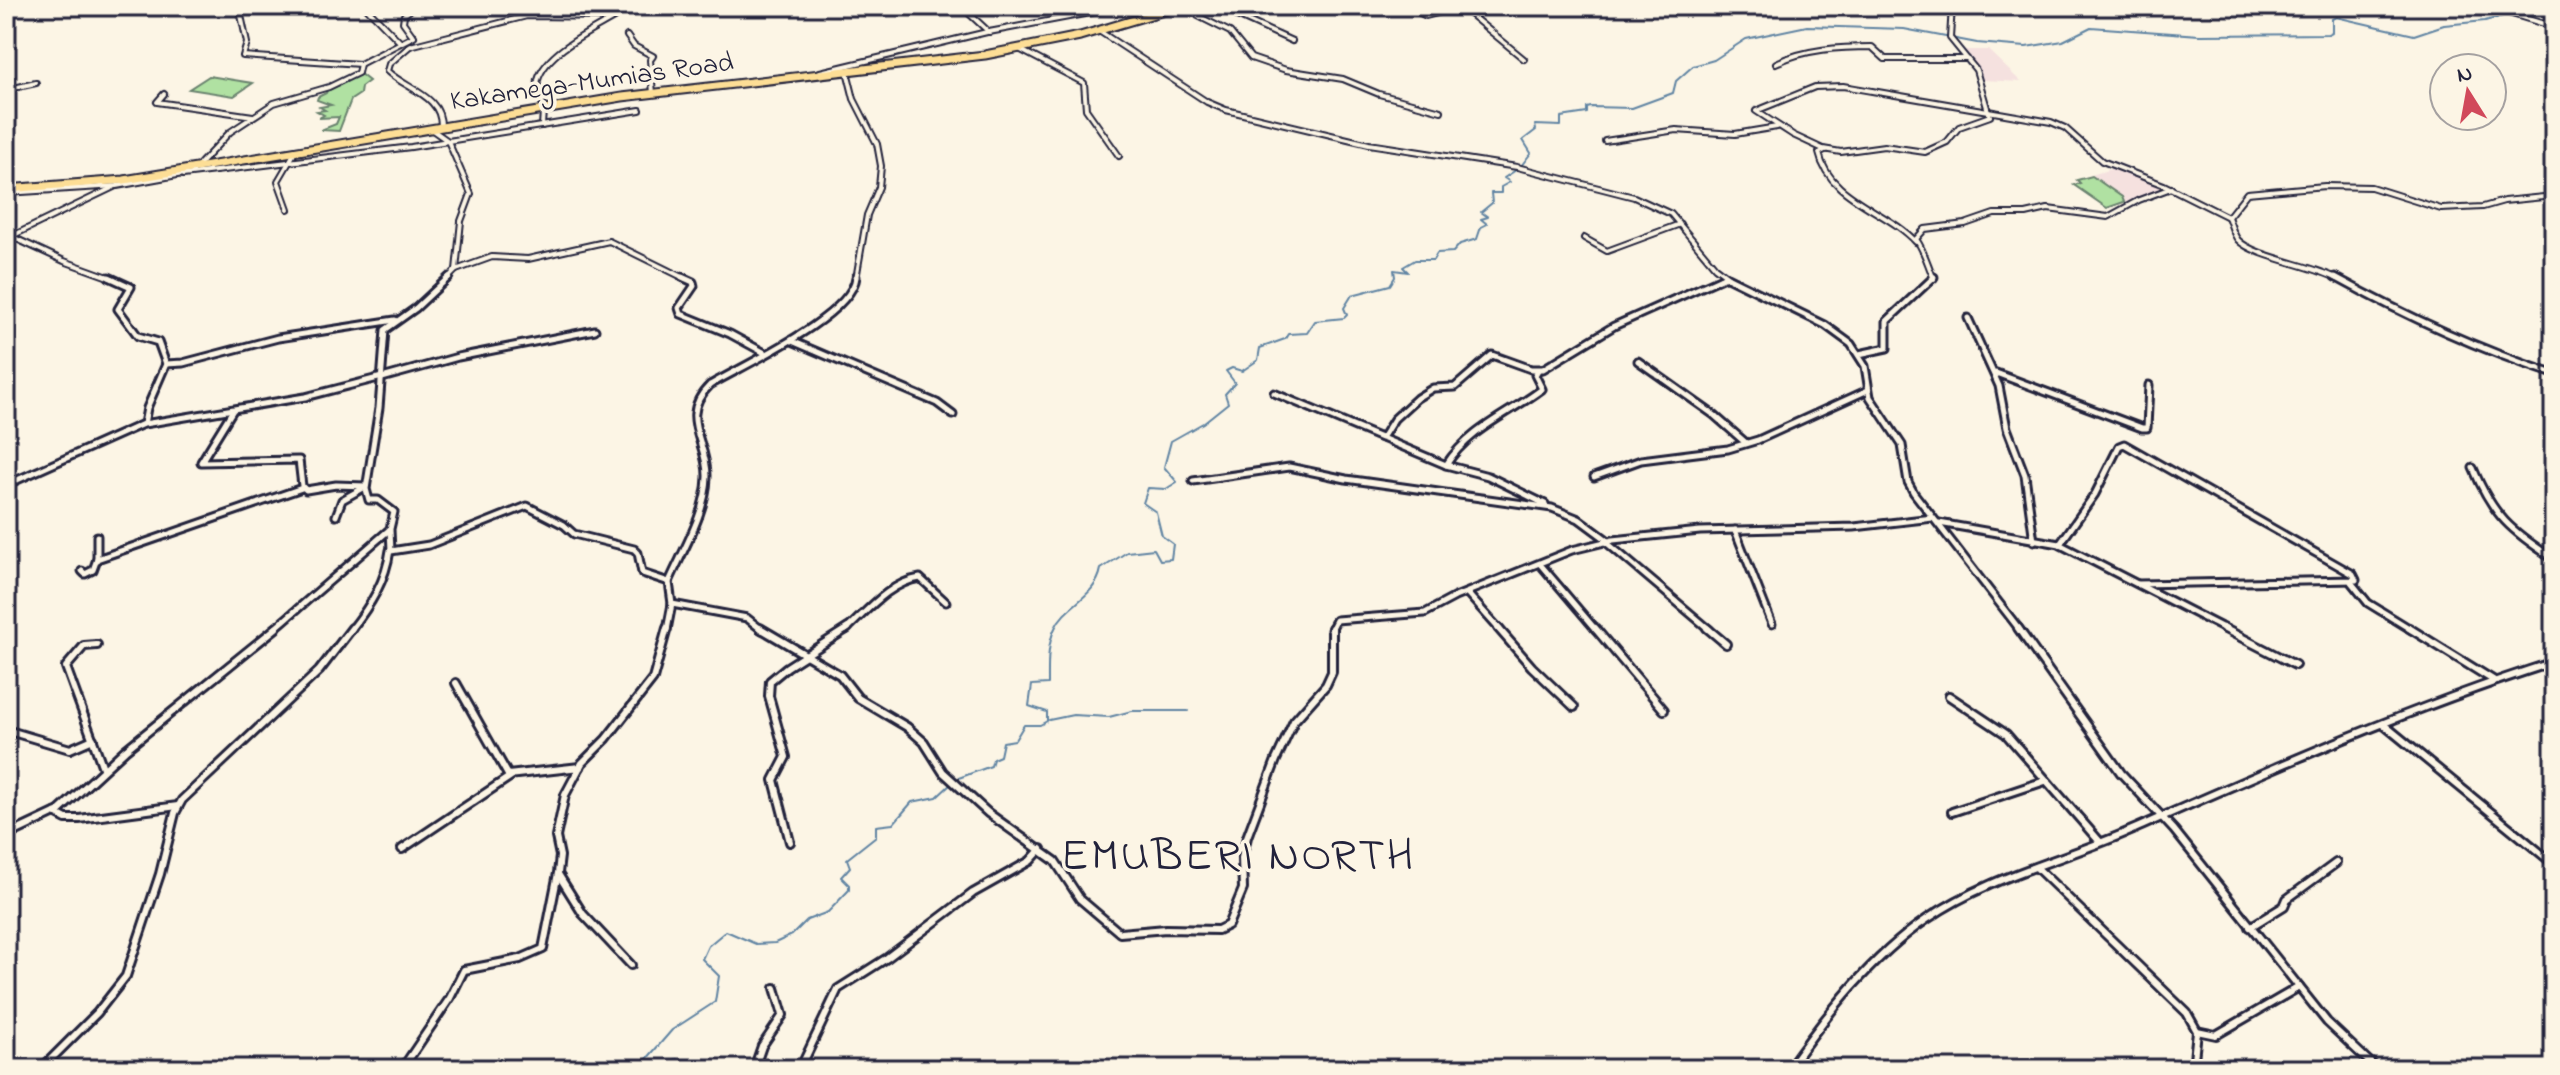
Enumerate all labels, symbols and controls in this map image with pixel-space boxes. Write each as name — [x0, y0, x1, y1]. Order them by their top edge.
street label: Kakamega-Mumias Road — [448, 43, 736, 123]
north arrow — [2428, 52, 2508, 132]
text: N — [2454, 58, 2475, 92]
district label: EMUBERI NORTH — [1061, 824, 1415, 891]

